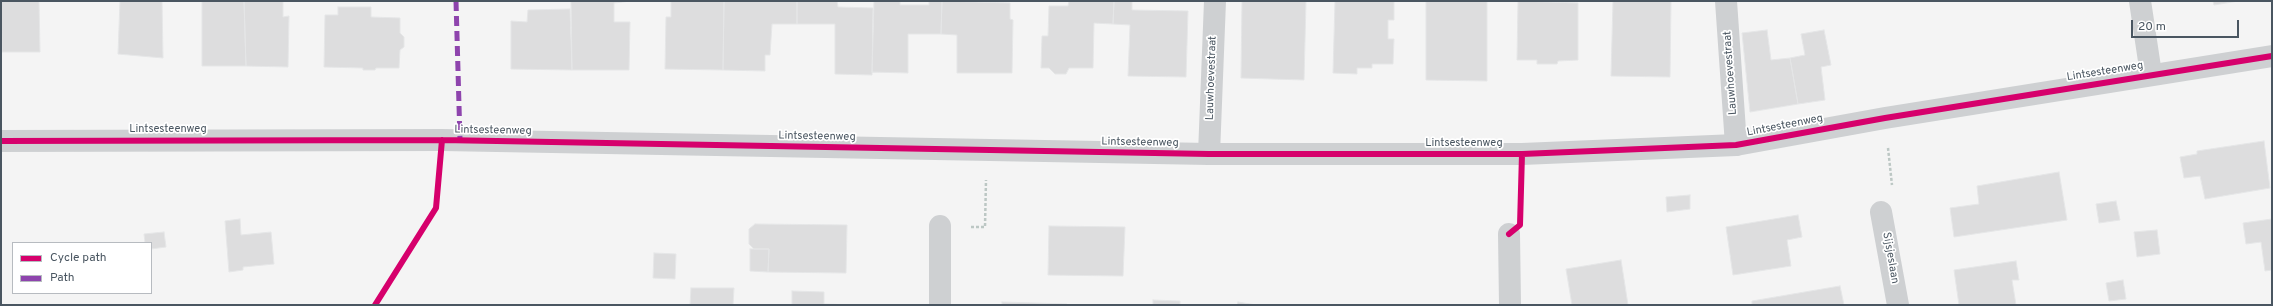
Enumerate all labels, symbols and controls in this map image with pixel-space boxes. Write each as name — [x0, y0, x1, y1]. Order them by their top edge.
scale bar — [2133, 12, 2241, 38]
text: 20 m — [2138, 19, 2166, 35]
street label: Lauwhoevestraat — [1721, 31, 1741, 115]
street label: Lauwhoevestraat — [1204, 36, 1220, 120]
street label: Lintsesteenweg — [2066, 59, 2144, 85]
street label: Lintsesteenweg — [1746, 112, 1824, 140]
street label: Lintsesteenweg — [129, 123, 207, 137]
street label: Lintsesteenweg — [454, 124, 532, 138]
street label: Lintsesteenweg — [778, 130, 856, 144]
street label: Lintsesteenweg — [1101, 136, 1179, 150]
street label: Lintsesteenweg — [1425, 137, 1503, 151]
street label: Sijsjeslaan — [1879, 231, 1901, 285]
legend — [12, 242, 152, 294]
text: Cycle path — [50, 250, 107, 266]
text: Path — [50, 270, 75, 286]

